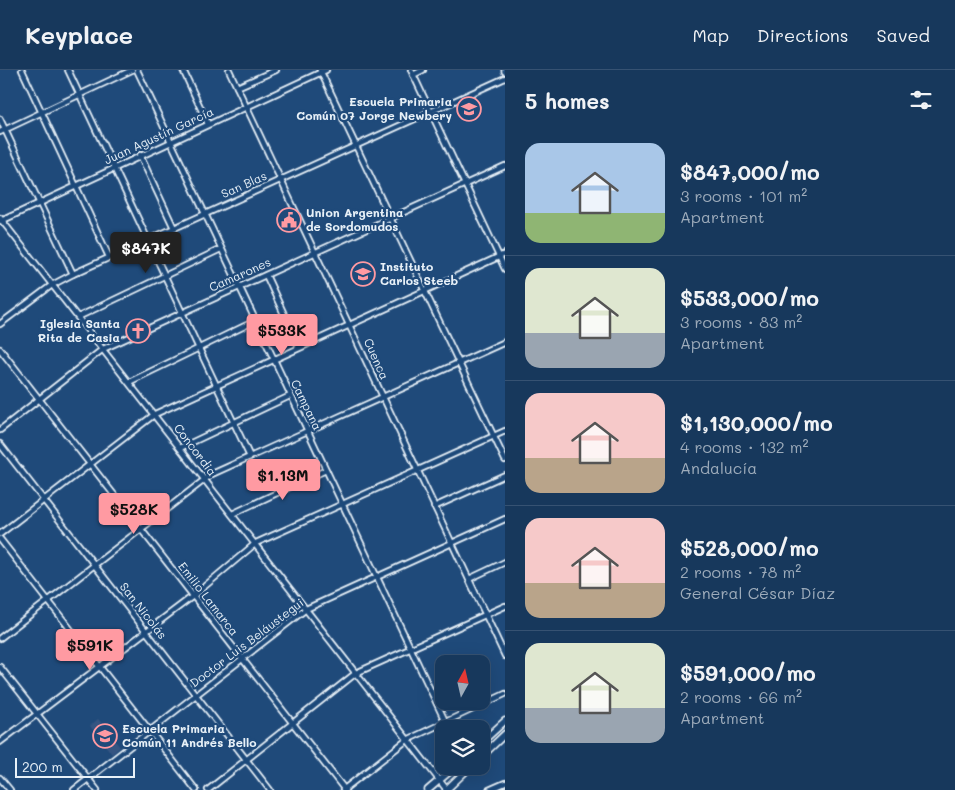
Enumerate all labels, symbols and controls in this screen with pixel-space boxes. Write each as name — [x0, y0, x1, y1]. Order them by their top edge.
text: Keyplace — [25, 19, 133, 50]
text: Map — [692, 23, 729, 47]
text: Directions — [757, 23, 849, 47]
text: Saved — [877, 23, 930, 47]
icon: filters — [907, 86, 935, 114]
text: 5 homes — [525, 87, 610, 114]
place label: Escuela Primaria Común 07 Jorge Newbery — [296, 93, 452, 123]
school or university icon: Escuela Primaria Común 07 Jorge Newbery — [456, 96, 482, 122]
street label: Juan Agustín García — [101, 103, 216, 167]
text: $847,000/mo — [680, 158, 820, 185]
icon: home — [565, 163, 625, 223]
street label: San Blas — [218, 167, 269, 201]
text: 3 rooms · 101 m² — [680, 185, 807, 206]
place label: Union Argentina de Sordomudos — [306, 204, 403, 234]
text: Apartment — [680, 206, 765, 227]
public building icon: Union Argentina de Sordomudos — [276, 207, 302, 233]
pin: $847K — [111, 232, 181, 274]
text: $847K — [121, 237, 171, 258]
street label: Camarones — [206, 253, 273, 295]
place label: Instituto Carlos Steeb — [380, 258, 459, 288]
school or university icon: Instituto Carlos Steeb — [350, 261, 376, 287]
text: $533,000/mo — [680, 284, 819, 311]
icon: home — [565, 288, 625, 348]
text: 3 rooms · 83 m² — [680, 311, 802, 332]
pin: $533K — [247, 314, 317, 356]
place label: Iglesia Santa Rita de Casia — [38, 315, 120, 345]
church icon: Iglesia Santa Rita de Casia — [125, 318, 151, 344]
text: $533K — [258, 319, 306, 340]
text: Apartment — [680, 332, 765, 353]
street label: Cuenca — [361, 335, 393, 382]
street label: Campana — [288, 377, 326, 433]
text: $1,130,000/mo — [680, 409, 833, 436]
icon: home — [565, 413, 625, 473]
street label: Concordia — [171, 420, 221, 479]
text: 4 rooms · 132 m² — [680, 436, 809, 457]
text: Andalucía — [680, 457, 757, 478]
pin: $1.13M — [242, 458, 324, 501]
text: $1.13M — [257, 464, 309, 485]
pin: $528K — [99, 492, 169, 535]
text: $528K — [110, 498, 158, 519]
text: $528,000/mo — [680, 534, 819, 561]
icon: home — [565, 538, 625, 598]
street label: Emilio Lamarca — [175, 558, 243, 638]
text: 2 rooms · 78 m² — [680, 561, 801, 582]
street label: San Nicolás — [117, 579, 171, 642]
text: General César Díaz — [680, 582, 835, 603]
street label: Doctor Luis Beláustegui — [186, 594, 307, 690]
pin: $591K — [55, 628, 125, 671]
text: $591K — [67, 634, 113, 655]
north arrow — [435, 655, 490, 710]
map controls — [435, 655, 490, 775]
text: $591,000/mo — [680, 659, 816, 686]
icon: home — [565, 663, 625, 723]
text: 2 rooms · 66 m² — [680, 686, 802, 707]
text: Apartment — [680, 707, 765, 728]
place label: Escuela Primaria Común 11 Andrés Bello — [122, 720, 257, 750]
button: layers — [435, 720, 490, 775]
school or university icon: Escuela Primaria Común 11 Andrés Bello — [92, 723, 118, 749]
scale bar — [15, 755, 135, 778]
text: 200 m — [22, 757, 63, 776]

